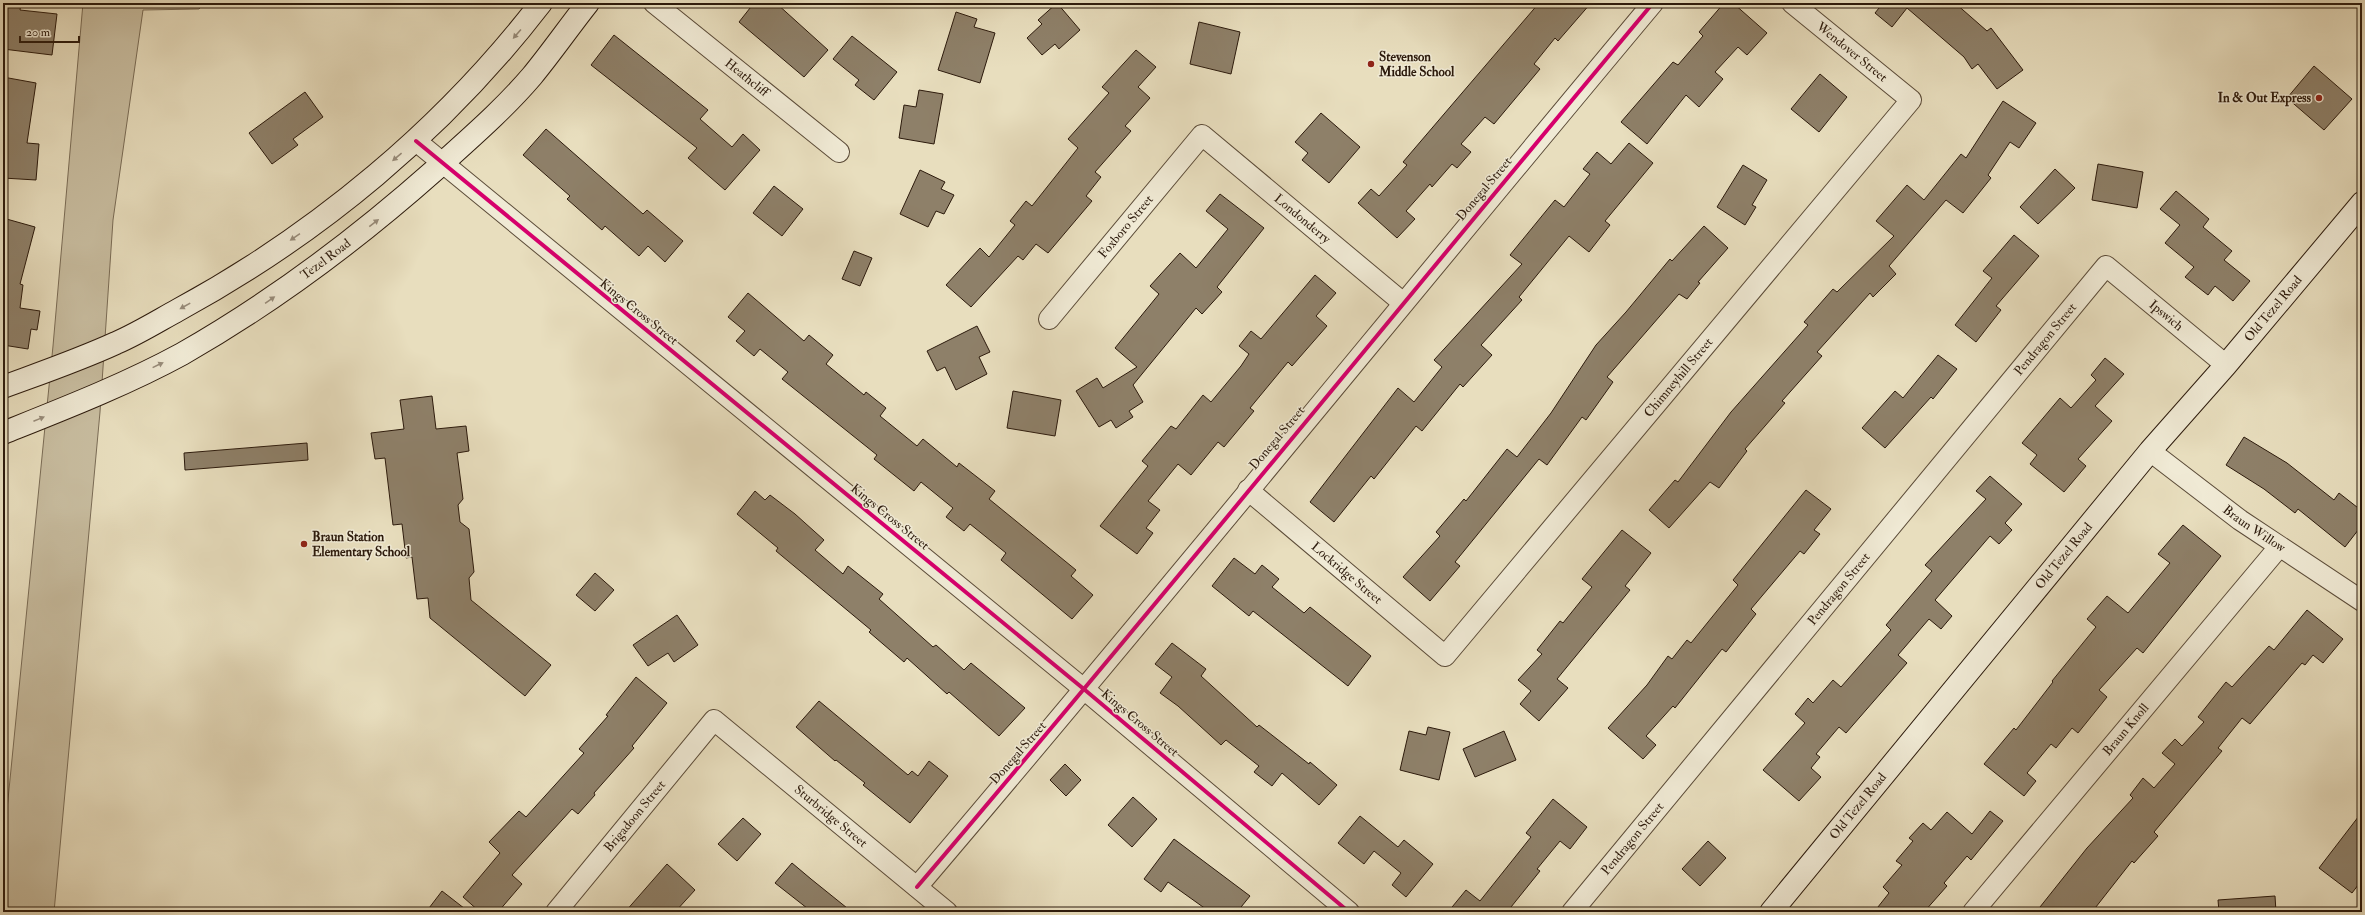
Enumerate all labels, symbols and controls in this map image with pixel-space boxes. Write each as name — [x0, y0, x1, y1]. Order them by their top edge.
scale bar — [20, 18, 79, 44]
street label: Wendover Street — [1813, 18, 1891, 85]
text: 20 m — [26, 25, 51, 40]
one-way arrow — [512, 28, 521, 39]
place label: Stevenson Middle School — [1378, 49, 1455, 80]
street label: Heathcliff — [721, 55, 774, 102]
marker: Stevenson Middle School — [1366, 59, 1376, 69]
place label: In & Out Express — [2218, 90, 2312, 107]
marker: In & Out Express — [2314, 93, 2324, 103]
one-way arrow — [391, 152, 402, 161]
street label: Donegal Street — [1453, 154, 1515, 224]
street label: Londonderry — [1271, 191, 1334, 248]
street label: Foxboro Street — [1095, 192, 1157, 262]
one-way arrow — [369, 218, 380, 227]
one-way arrow — [290, 233, 300, 241]
street label: Tezel Road — [298, 235, 354, 283]
street label: Old Tezel Road — [2241, 272, 2306, 345]
street label: Kings Cross Street — [597, 275, 681, 349]
one-way arrow — [265, 296, 275, 304]
street label: Ipswich — [2146, 297, 2187, 334]
street label: Pendragon Street — [2011, 300, 2080, 379]
one-way arrow — [179, 303, 191, 309]
street label: Chimneyhill Street — [1641, 334, 1716, 421]
one-way arrow — [152, 362, 163, 368]
street label: Donegal Street — [1246, 403, 1308, 473]
one-way arrow — [34, 415, 46, 421]
street label: Kings Cross Street — [848, 480, 932, 554]
street label: Braun Willow — [2220, 502, 2289, 556]
street label: Old Tezel Road — [2032, 519, 2096, 592]
place label: Braun Station Elementary School — [312, 529, 411, 561]
marker: Braun Station Elementary School — [299, 539, 309, 549]
street label: Lockridge Street — [1308, 539, 1385, 608]
street label: Pendragon Street — [1804, 549, 1874, 629]
street label: Kings Cross Street — [1098, 686, 1182, 760]
street label: Braun Knoll — [2099, 700, 2153, 759]
street label: Donegal Street — [986, 718, 1050, 788]
street label: Old Tezel Road — [1826, 769, 1890, 843]
street label: Brigadoon Street — [601, 777, 669, 855]
street label: Sturbridge Street — [791, 781, 871, 851]
street label: Pendragon Street — [1598, 799, 1667, 878]

